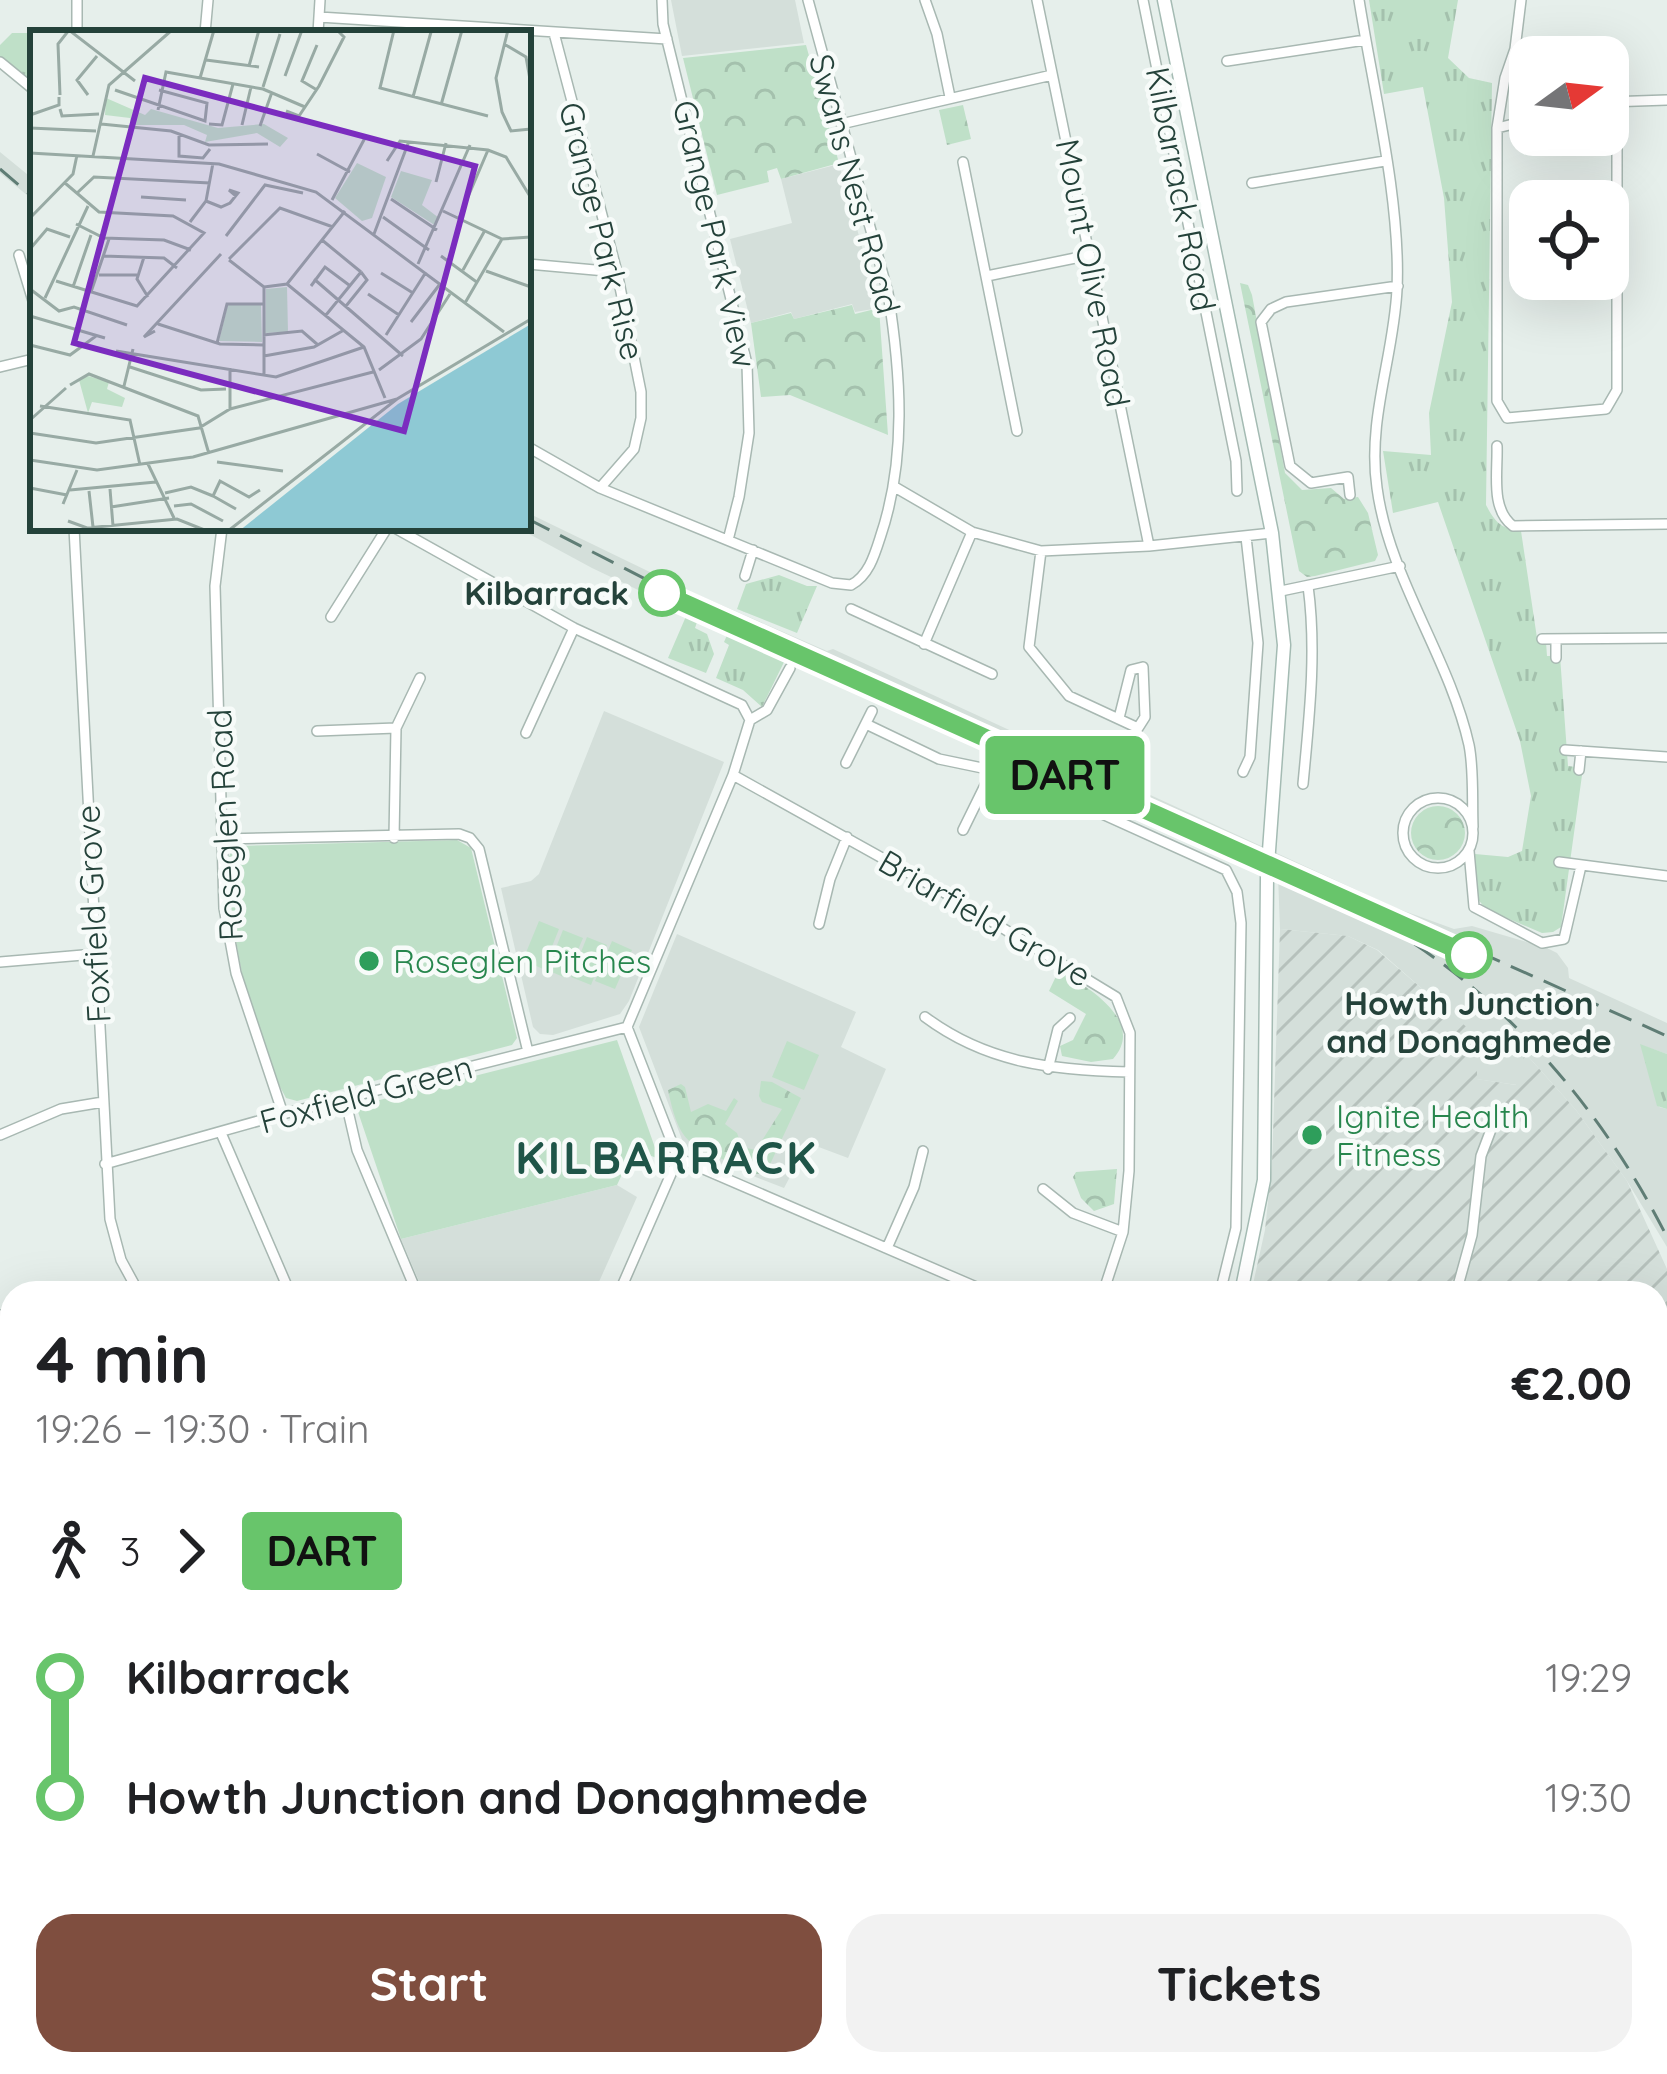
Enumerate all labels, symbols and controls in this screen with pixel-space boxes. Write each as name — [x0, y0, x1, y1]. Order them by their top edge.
inset map — [30, 30, 531, 531]
north arrow — [1509, 36, 1629, 156]
map controls — [1509, 36, 1629, 300]
street label: Swans Nest Road — [801, 49, 910, 318]
street label: Kilbarrack Road — [1138, 63, 1225, 314]
street label: Grange Park View — [665, 96, 766, 372]
street label: Grange Park Rise — [551, 98, 654, 364]
street label: Mount Olive Road — [1047, 135, 1140, 410]
button: locate — [1509, 180, 1629, 300]
marker: Kilbarrack — [640, 571, 684, 615]
place label: Kilbarrack — [464, 572, 629, 613]
street label: Roseglen Road — [198, 708, 251, 942]
line badge: DART — [981, 736, 1149, 814]
text: DART — [1009, 748, 1121, 801]
street label: Foxfield Grove — [66, 804, 119, 1024]
street label: Briarfield Grove — [872, 840, 1099, 995]
marker: Howth Junction and Donaghmede — [1447, 933, 1491, 977]
place label: Roseglen Pitches — [393, 940, 651, 981]
marker: Roseglen Pitches — [356, 948, 382, 974]
place label: Howth Junction and Donaghmede — [1326, 982, 1612, 1061]
street label: Foxfield Green — [255, 1045, 477, 1142]
place label: Ignite Health Fitness — [1336, 1095, 1530, 1174]
marker: Ignite Health Fitness — [1299, 1122, 1325, 1148]
district label: KILBARRACK — [515, 1129, 819, 1185]
text: 4 min — [36, 1317, 209, 1400]
text: €2.00 — [1512, 1355, 1632, 1411]
text: 19:26 – 19:30 · Train — [36, 1404, 370, 1453]
icon: walk — [36, 1518, 102, 1584]
icon: forward — [158, 1518, 224, 1584]
text: DART — [266, 1524, 378, 1577]
text: 3 — [120, 1527, 140, 1576]
text: Kilbarrack — [126, 1649, 351, 1705]
text: 19:29 — [1545, 1653, 1632, 1702]
text: Howth Junction and Donaghmede — [126, 1769, 868, 1825]
text: 19:30 — [1545, 1773, 1632, 1822]
button: Start — [36, 1914, 822, 2052]
button: Tickets — [846, 1914, 1632, 2052]

